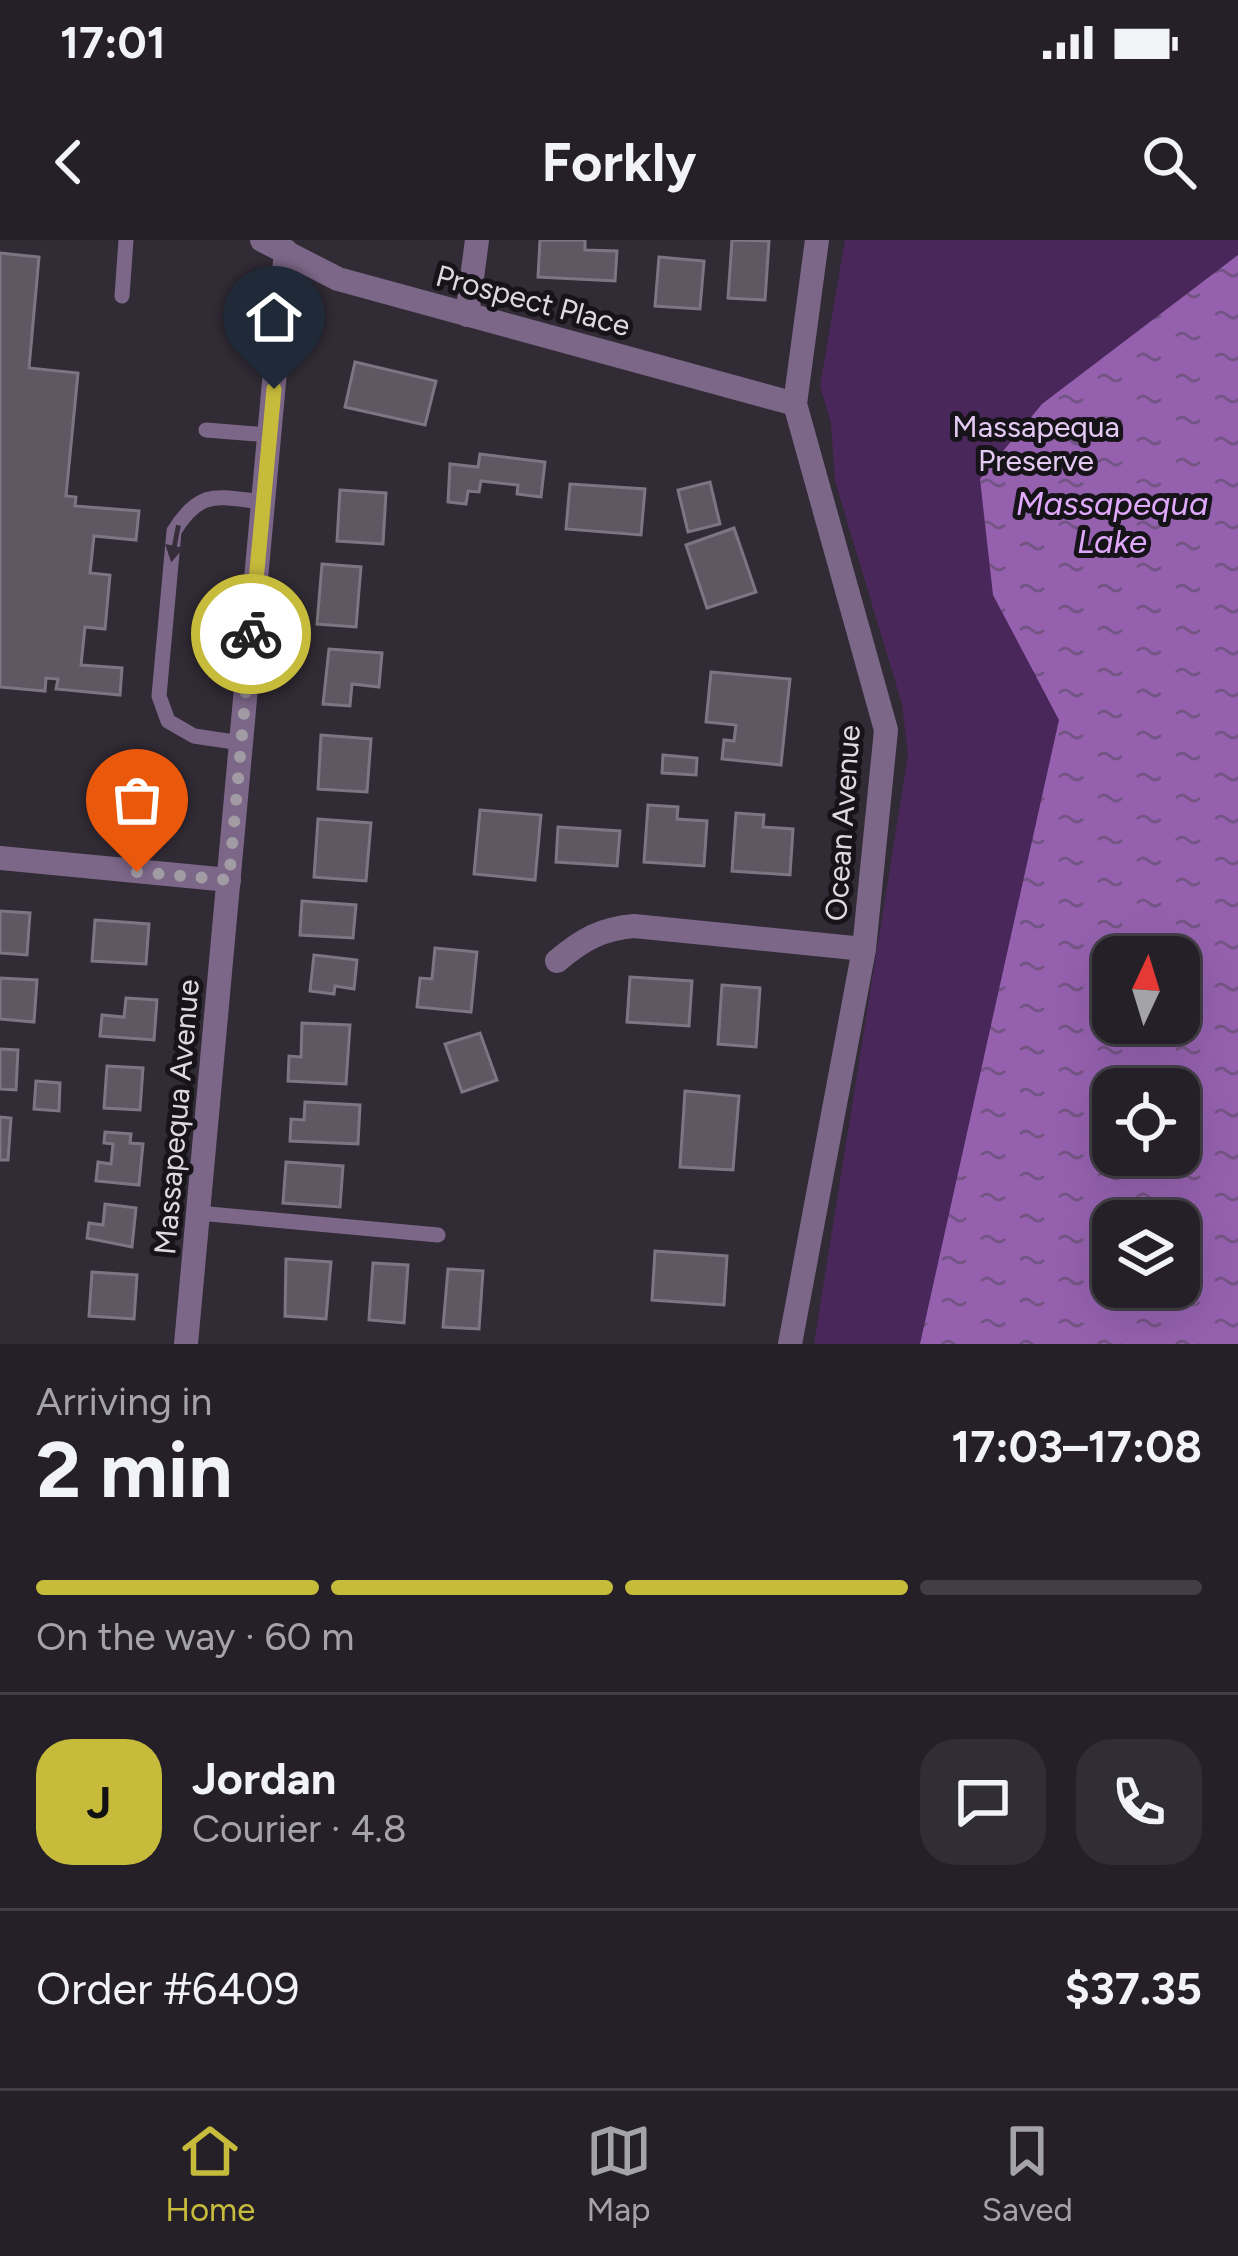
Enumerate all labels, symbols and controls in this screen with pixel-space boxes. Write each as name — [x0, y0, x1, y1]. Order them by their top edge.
text: 17:01 — [60, 15, 166, 69]
icon: back — [36, 129, 102, 195]
icon: search — [1136, 129, 1202, 195]
text: Forkly — [542, 130, 696, 195]
street label: Prospect Place — [432, 257, 634, 344]
pin — [223, 266, 325, 389]
icon: home — [241, 284, 307, 350]
park label: Massapequa Preserve — [952, 408, 1120, 479]
water label: Massapequa Lake — [1016, 484, 1208, 561]
one-way arrow — [165, 525, 184, 562]
courier — [191, 574, 311, 694]
icon: bike — [218, 601, 284, 667]
street label: Ocean Avenue — [817, 724, 868, 922]
pin — [86, 749, 188, 872]
icon: bag — [104, 767, 170, 833]
north arrow — [1092, 936, 1200, 1044]
map controls — [1092, 936, 1200, 1308]
street label: Massapequa Avenue — [146, 978, 207, 1256]
button: locate — [1092, 1068, 1200, 1176]
button: layers — [1092, 1200, 1200, 1308]
text: Arriving in — [36, 1378, 212, 1425]
text: 17:03–17:08 — [951, 1419, 1202, 1473]
text: 2 min — [36, 1423, 232, 1517]
text: On the way · 60 m — [36, 1613, 354, 1660]
button: chat — [920, 1739, 1046, 1865]
button: phone — [1076, 1739, 1202, 1865]
text: Jordan — [192, 1751, 336, 1805]
text: J — [87, 1775, 111, 1829]
text: Courier · 4.8 — [192, 1805, 407, 1852]
text: Order #6409 — [36, 1961, 299, 2015]
text: $37.35 — [1065, 1961, 1202, 2015]
tab: Home — [165, 2118, 255, 2229]
tab: Map — [586, 2118, 652, 2229]
tab: Saved — [982, 2118, 1073, 2229]

